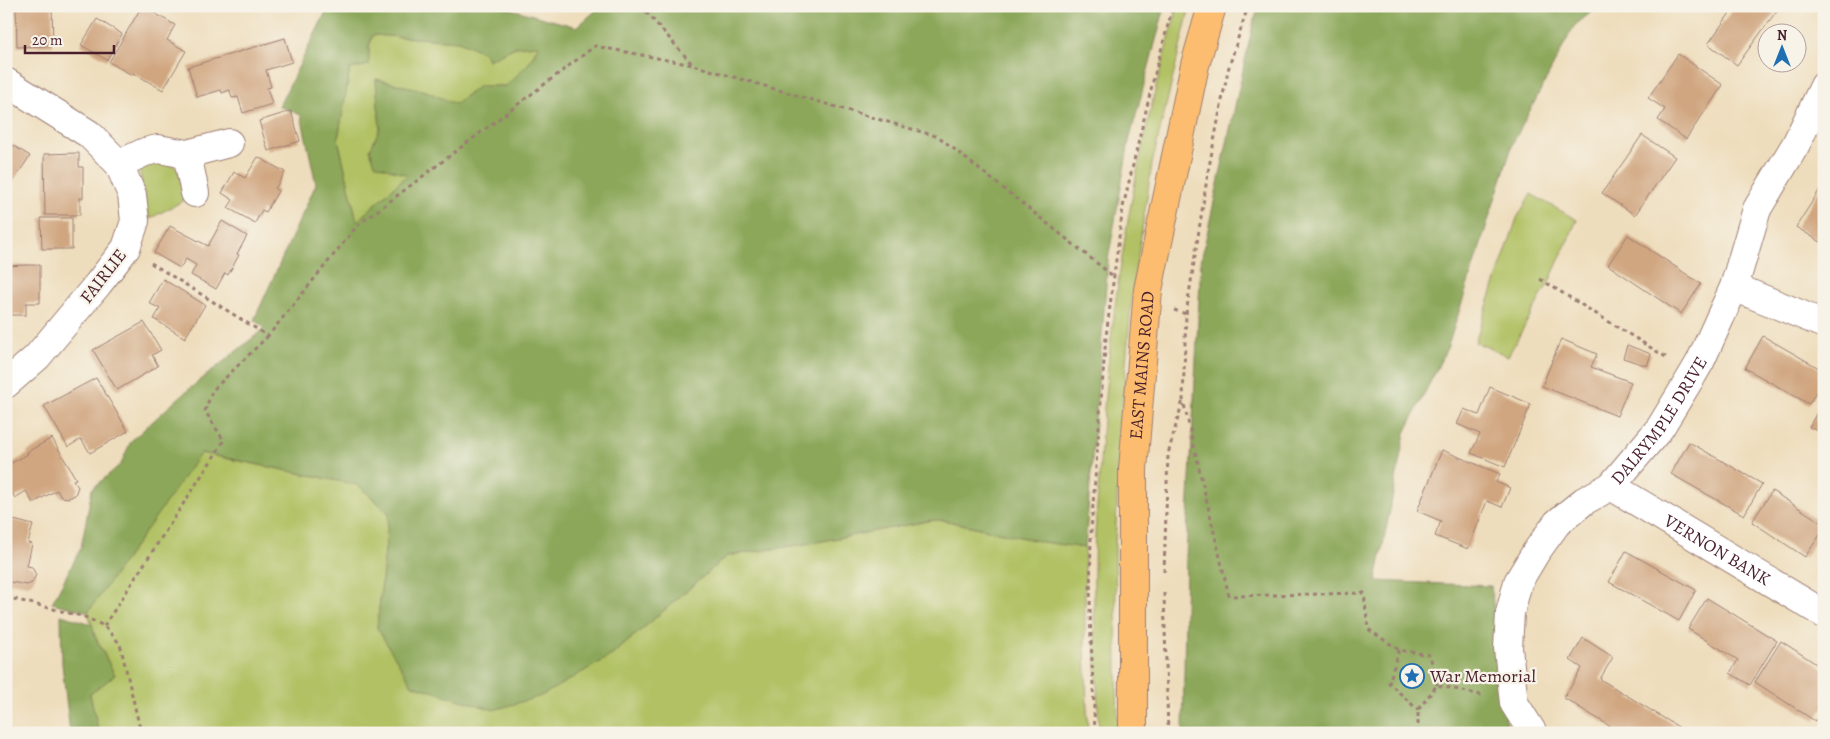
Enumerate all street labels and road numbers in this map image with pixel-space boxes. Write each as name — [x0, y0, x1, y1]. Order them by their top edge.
street label: FAIRLIE — [74, 244, 132, 308]
street label: EAST MAINS ROAD — [1124, 290, 1160, 440]
street label: DALRYMPLE DRIVE — [1605, 352, 1713, 490]
street label: VERNON BANK — [1659, 508, 1776, 591]

